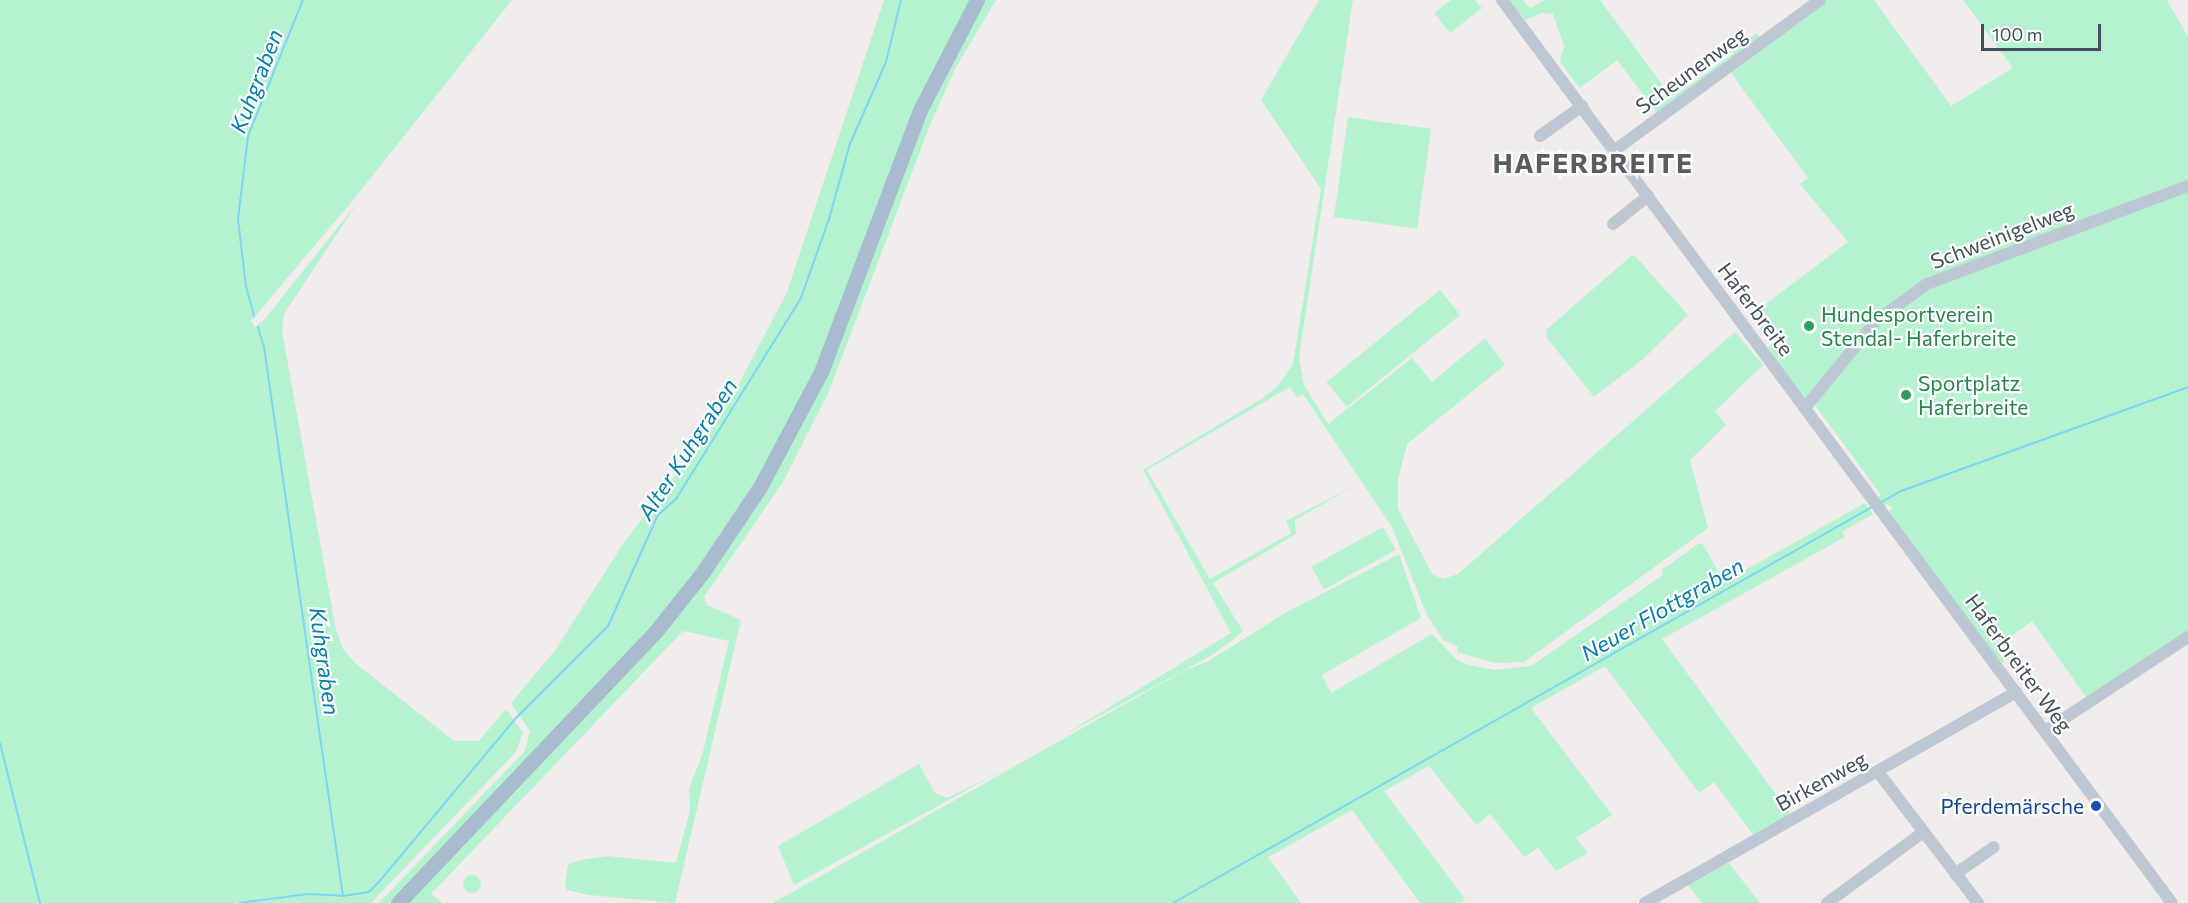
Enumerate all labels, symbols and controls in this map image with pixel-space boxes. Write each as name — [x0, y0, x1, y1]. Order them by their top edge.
scale bar — [1984, 12, 2104, 50]
street label: Scheunenweg — [1630, 21, 1752, 119]
text: 100 m — [1992, 23, 2042, 45]
water label: Kuhgraben — [224, 26, 288, 136]
district label: HAFERBREITE — [1492, 147, 1694, 179]
street label: Schweinigelweg — [1927, 196, 2077, 274]
street label: Haferbreite — [1713, 257, 1799, 361]
place label: Hundesportverein Stendal- Haferbreite — [1821, 301, 2016, 351]
marker: Hundesportverein Stendal- Haferbreite — [1802, 319, 1816, 333]
place label: Sportplatz Haferbreite — [1918, 370, 2028, 420]
water label: Alter Kuhgraben — [632, 374, 742, 524]
marker: Sportplatz Haferbreite — [1899, 388, 1913, 402]
water label: Neuer Flottgraben — [1576, 552, 1748, 666]
street label: Haferbreiter Weg — [1960, 589, 2078, 737]
water label: Kuhgraben — [304, 605, 346, 717]
street label: Birkenweg — [1771, 746, 1871, 816]
place label: Pferdemärsche — [1940, 793, 2084, 819]
marker: Pferdemärsche — [2089, 799, 2103, 813]

